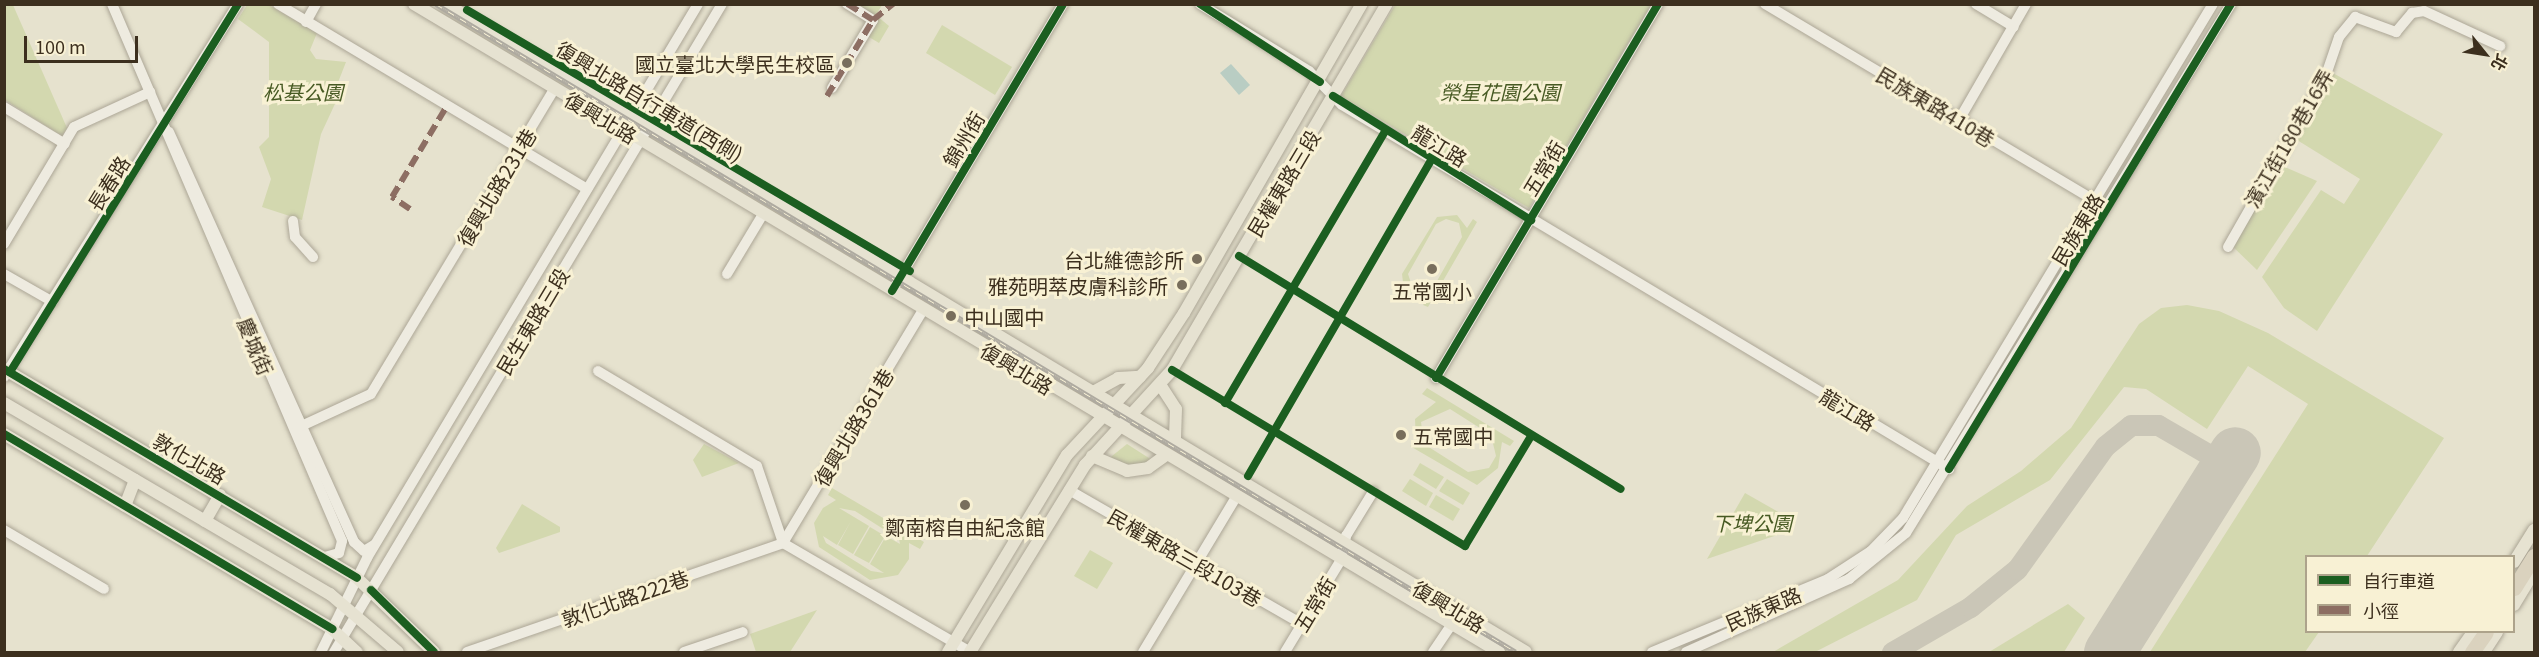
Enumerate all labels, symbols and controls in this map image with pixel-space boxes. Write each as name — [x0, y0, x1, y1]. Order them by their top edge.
scale bar — [27, 24, 141, 62]
north arrow — [2455, 24, 2515, 84]
text: 100 m — [35, 33, 86, 59]
street label: 復興北路自行車道(西側) — [552, 36, 748, 166]
text: 北 — [2486, 50, 2515, 76]
place label: 國立臺北大學民生校區 — [635, 51, 835, 75]
marker: 國立臺北大學民生校區 — [840, 56, 854, 70]
street label: 民族東路410巷 — [1873, 61, 1999, 151]
street label: 濱江街180巷16弄 — [2239, 65, 2337, 211]
park label: 松基公園 — [263, 79, 343, 103]
park label: 榮星花園公園 — [1440, 79, 1560, 103]
street label: 復興北路 — [561, 86, 641, 148]
street label: 錦州街 — [937, 107, 989, 171]
street label: 龍江路 — [1408, 119, 1472, 171]
street label: 復興北路231巷 — [451, 124, 541, 250]
street label: 民權東路三段 — [1242, 125, 1324, 241]
street label: 五常街 — [1517, 136, 1569, 200]
street label: 長春路 — [82, 151, 134, 215]
street label: 民族東路 — [2046, 189, 2108, 269]
place label: 台北維德診所 — [1064, 247, 1184, 271]
marker: 台北維德診所 — [1188, 250, 1206, 268]
marker: 五常國小 — [1425, 262, 1439, 276]
street label: 民生東路三段 — [491, 263, 573, 379]
place label: 雅苑明萃皮膚科診所 — [988, 273, 1168, 297]
marker: 雅苑明萃皮膚科診所 — [1173, 276, 1191, 294]
place label: 五常國小 — [1392, 278, 1472, 302]
place label: 中山國中 — [964, 304, 1044, 328]
marker: 中山國中 — [942, 307, 960, 325]
street label: 慶城街 — [233, 314, 279, 378]
street label: 復興北路 — [977, 337, 1057, 399]
street label: 復興北路361巷 — [808, 364, 898, 490]
street label: 龍江路 — [1816, 383, 1880, 435]
place label: 五常國中 — [1413, 423, 1493, 447]
street label: 敦化北路 — [149, 428, 231, 488]
marker: 五常國中 — [1394, 428, 1408, 442]
marker: 鄭南榕自由紀念館 — [958, 498, 972, 512]
street label: 民權東路三段103巷 — [1104, 503, 1266, 611]
park label: 下埤公園 — [1712, 510, 1792, 534]
place label: 鄭南榕自由紀念館 — [885, 514, 1045, 538]
legend — [2305, 555, 2515, 633]
street label: 敦化北路222巷 — [558, 565, 692, 631]
text: 自行車道 — [2363, 567, 2435, 593]
street label: 五常街 — [1288, 572, 1340, 636]
street label: 復興北路 — [1409, 575, 1489, 637]
street label: 民族東路 — [1721, 581, 1805, 635]
text: 小徑 — [2363, 597, 2399, 623]

